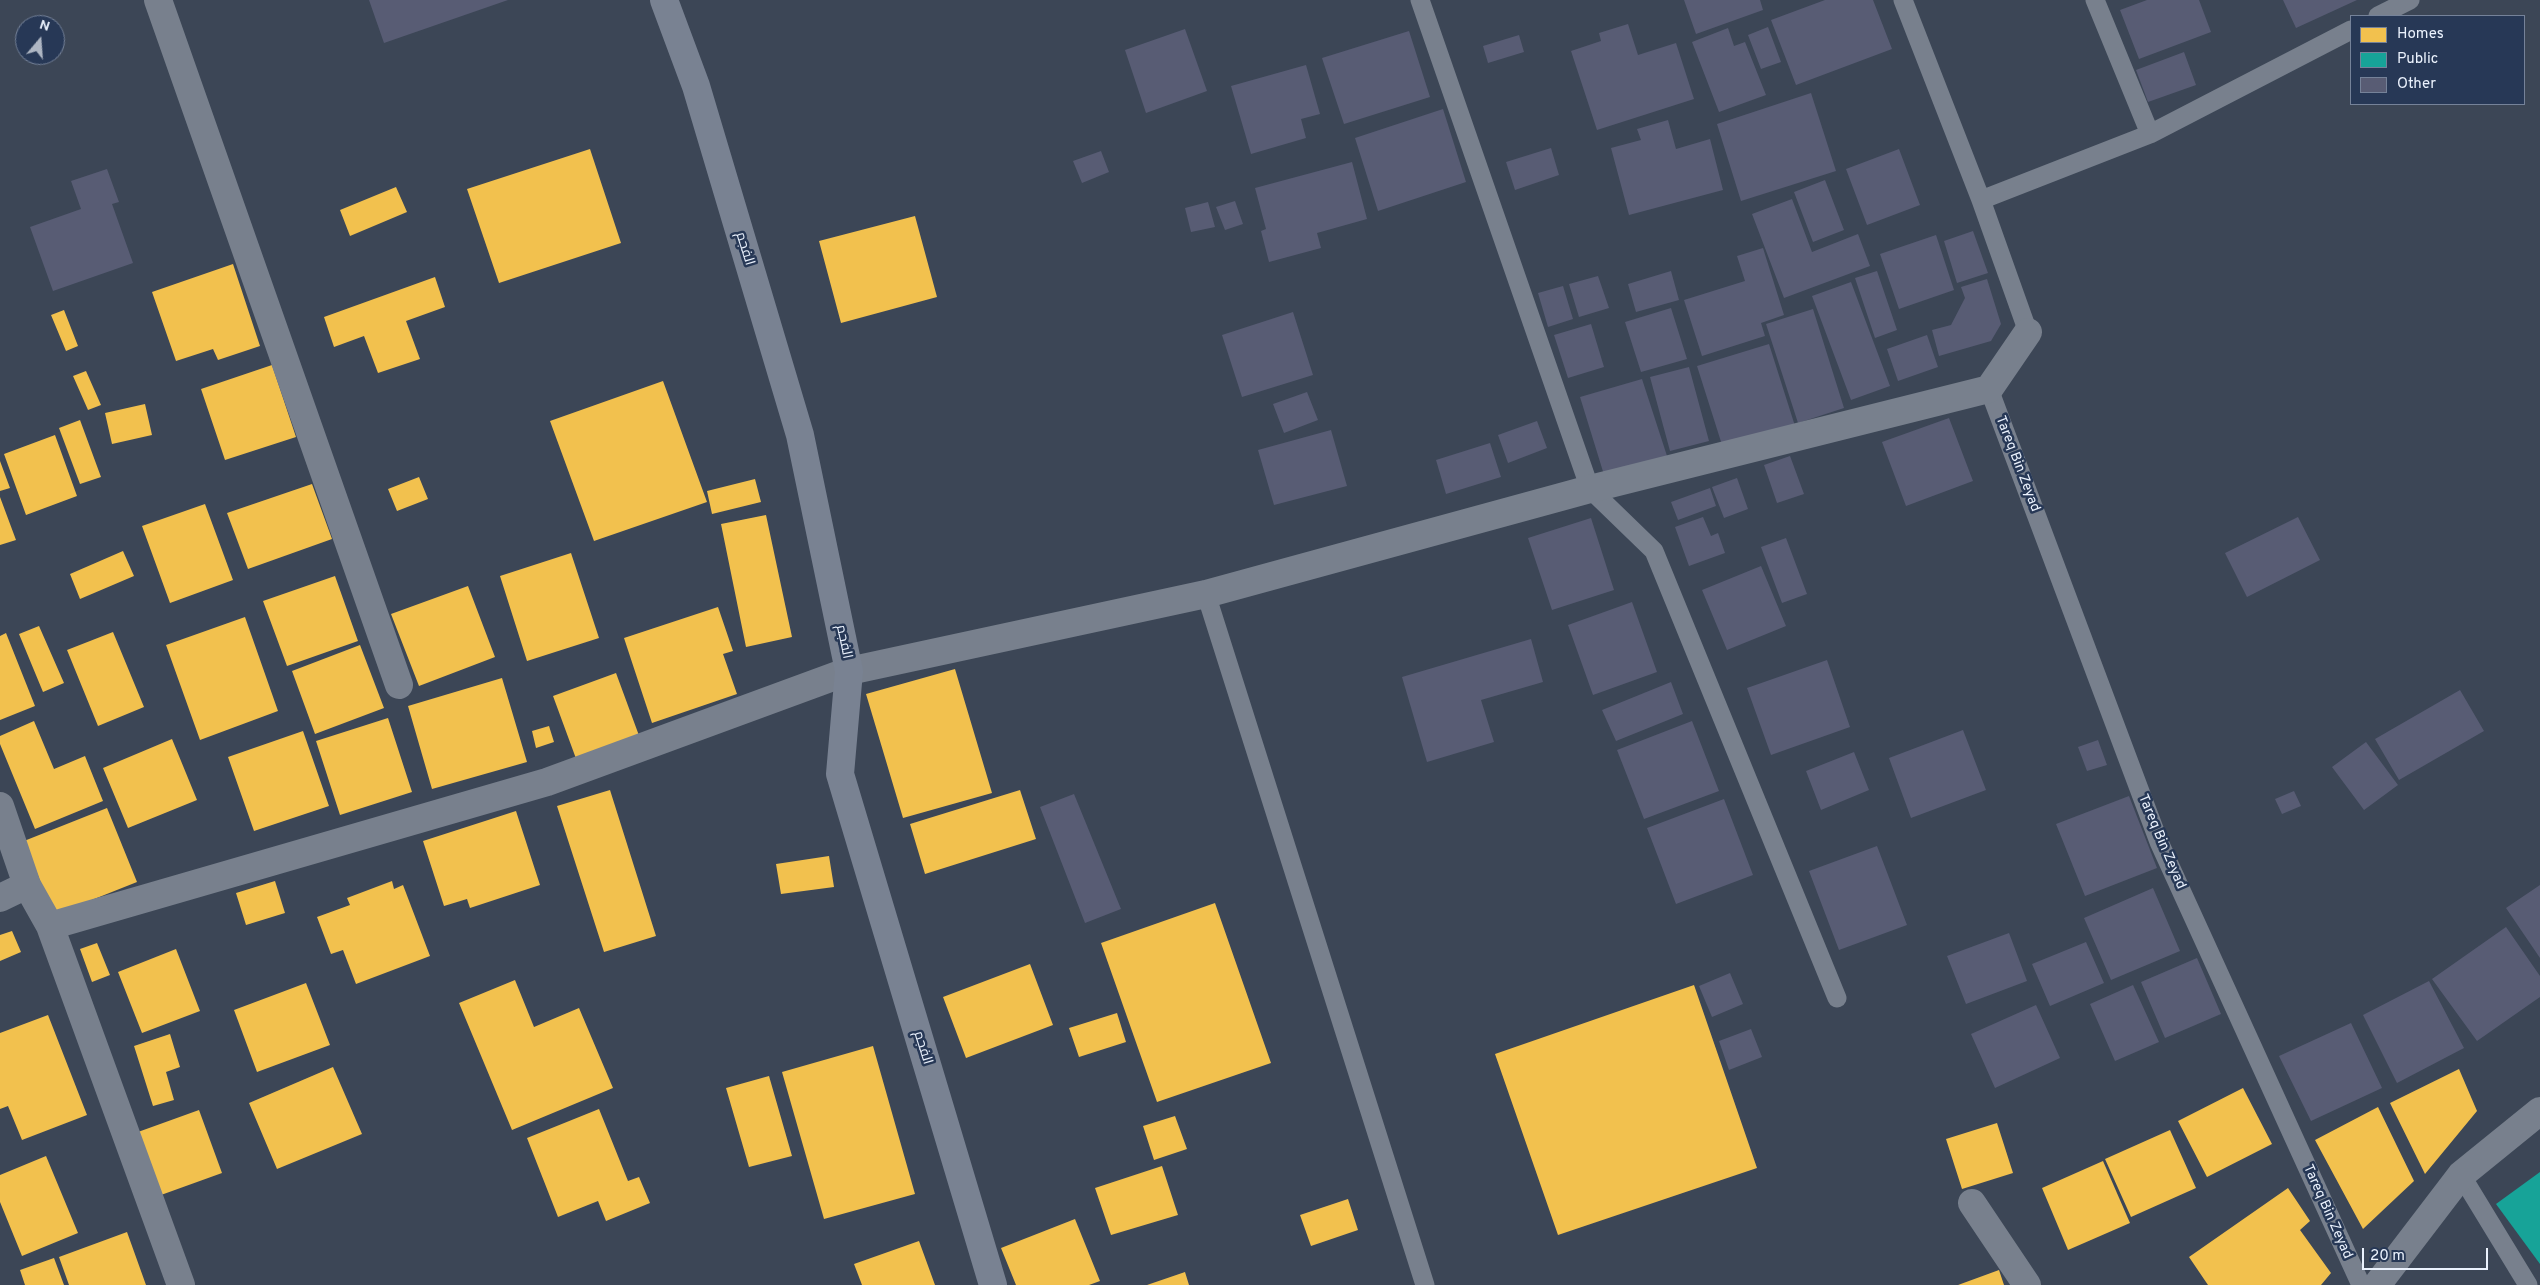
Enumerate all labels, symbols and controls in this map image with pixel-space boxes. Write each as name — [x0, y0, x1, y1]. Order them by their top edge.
north arrow — [15, 15, 65, 65]
legend — [2350, 15, 2525, 105]
text: N — [37, 17, 52, 36]
text: Homes — [2397, 25, 2444, 44]
text: Public — [2397, 50, 2438, 69]
text: Other — [2397, 75, 2436, 94]
street label: الفجم — [731, 230, 757, 268]
street label: Tareq Bin Zeyad — [1991, 414, 2043, 514]
street label: الفجم — [831, 624, 855, 660]
street label: Tareq Bin Zeyad — [2133, 792, 2189, 892]
street label: الفجم — [909, 1029, 935, 1067]
street label: Tareq Bin Zeyad — [2299, 1162, 2355, 1262]
scale bar — [2365, 1238, 2491, 1270]
text: 20 m — [2370, 1247, 2405, 1266]

